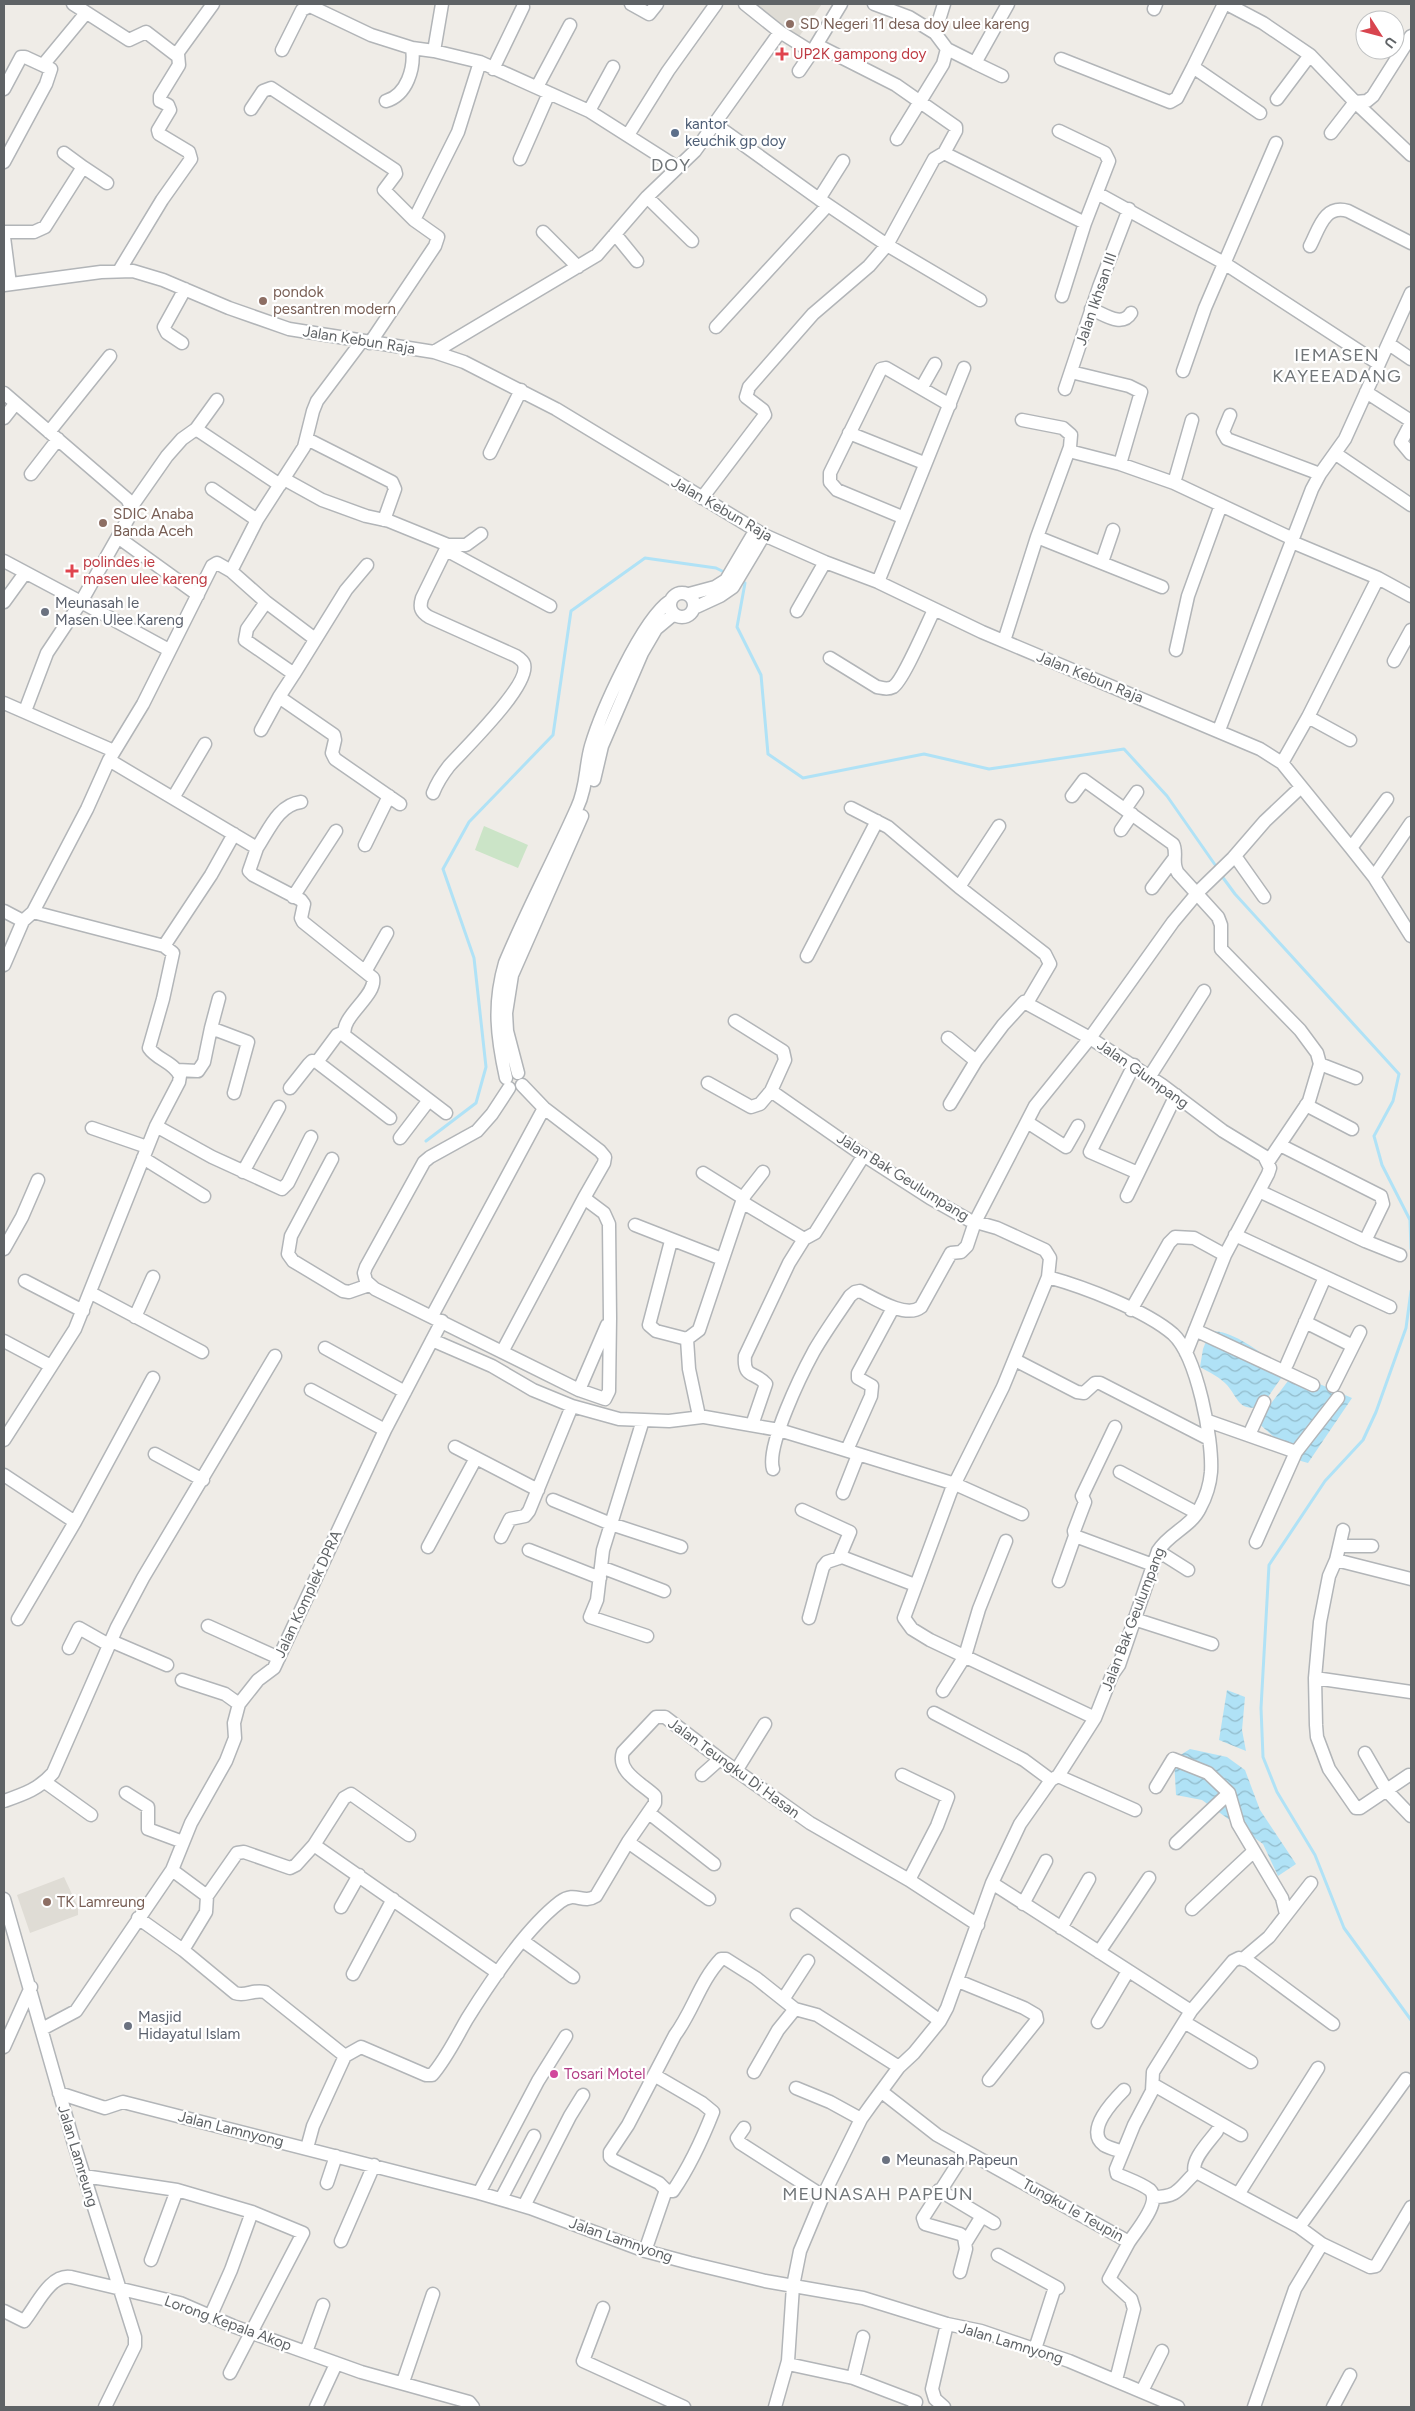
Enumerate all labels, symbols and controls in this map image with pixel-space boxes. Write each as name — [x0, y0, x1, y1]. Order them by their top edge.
north arrow — [1355, 10, 1405, 60]
place label: SD Negeri 11 desa doy ulee kareng — [800, 15, 1030, 33]
marker: SD Negeri 11 desa doy ulee kareng — [784, 18, 796, 30]
text: U — [1380, 33, 1400, 51]
place label: UP2K gampong doy — [793, 45, 926, 63]
marker: UP2K gampong doy — [775, 47, 789, 61]
place label: kantor keuchik gp doy — [685, 115, 786, 150]
marker: kantor keuchik gp doy — [669, 127, 681, 139]
district label: DOY — [651, 154, 691, 176]
street label: Jalan Ikhsan III — [1072, 250, 1120, 348]
place label: pondok pesantren modern — [273, 283, 396, 318]
marker: pondok pesantren modern — [257, 295, 269, 307]
street label: Jalan Kebun Raja — [302, 322, 416, 358]
district label: IEMASEN KAYEEADANG — [1272, 344, 1402, 387]
street label: Jalan Kebun Raja — [668, 473, 776, 545]
place label: SDIC Anaba Banda Aceh — [113, 505, 194, 540]
marker: SDIC Anaba Banda Aceh — [97, 517, 109, 529]
place label: polindes ie masen ulee kareng — [83, 553, 208, 588]
marker: polindes ie masen ulee kareng — [65, 564, 79, 578]
place label: Meunasah Ie Masen Ulee Kareng — [55, 594, 184, 629]
marker: Meunasah Ie Masen Ulee Kareng — [39, 606, 51, 618]
street label: Jalan Kebun Raja — [1034, 647, 1146, 707]
street label: Jalan Glumpang — [1094, 1036, 1192, 1112]
street label: Jalan Bak Geulumpang — [834, 1129, 972, 1225]
street label: Jalan Komplek DPRA — [271, 1527, 345, 1661]
street label: Jalan Bak Geulumpang — [1097, 1545, 1169, 1693]
street label: Jalan Teungku Di Hasan — [665, 1714, 803, 1822]
place label: TK Lamreung — [57, 1893, 145, 1911]
marker: TK Lamreung — [41, 1896, 53, 1908]
place label: Masjid Hidayatul Islam — [138, 2008, 240, 2043]
marker: Masjid Hidayatul Islam — [122, 2020, 134, 2032]
place label: Tosari Motel — [564, 2065, 645, 2083]
marker: Tosari Motel — [548, 2068, 560, 2080]
street label: Jalan Lamreung — [54, 2103, 102, 2209]
street label: Jalan Lamnyong — [176, 2107, 286, 2151]
place label: Meunasah Papeun — [896, 2151, 1018, 2169]
marker: Meunasah Papeun — [880, 2154, 892, 2166]
street label: Tungku Ie Teupin — [1019, 2175, 1127, 2245]
district label: MEUNASAH PAPEUN — [782, 2183, 974, 2205]
street label: Jalan Lamnyong — [567, 2214, 675, 2266]
street label: Lorong Kepala Akop — [162, 2292, 294, 2354]
street label: Jalan Lamnyong — [957, 2319, 1065, 2367]

